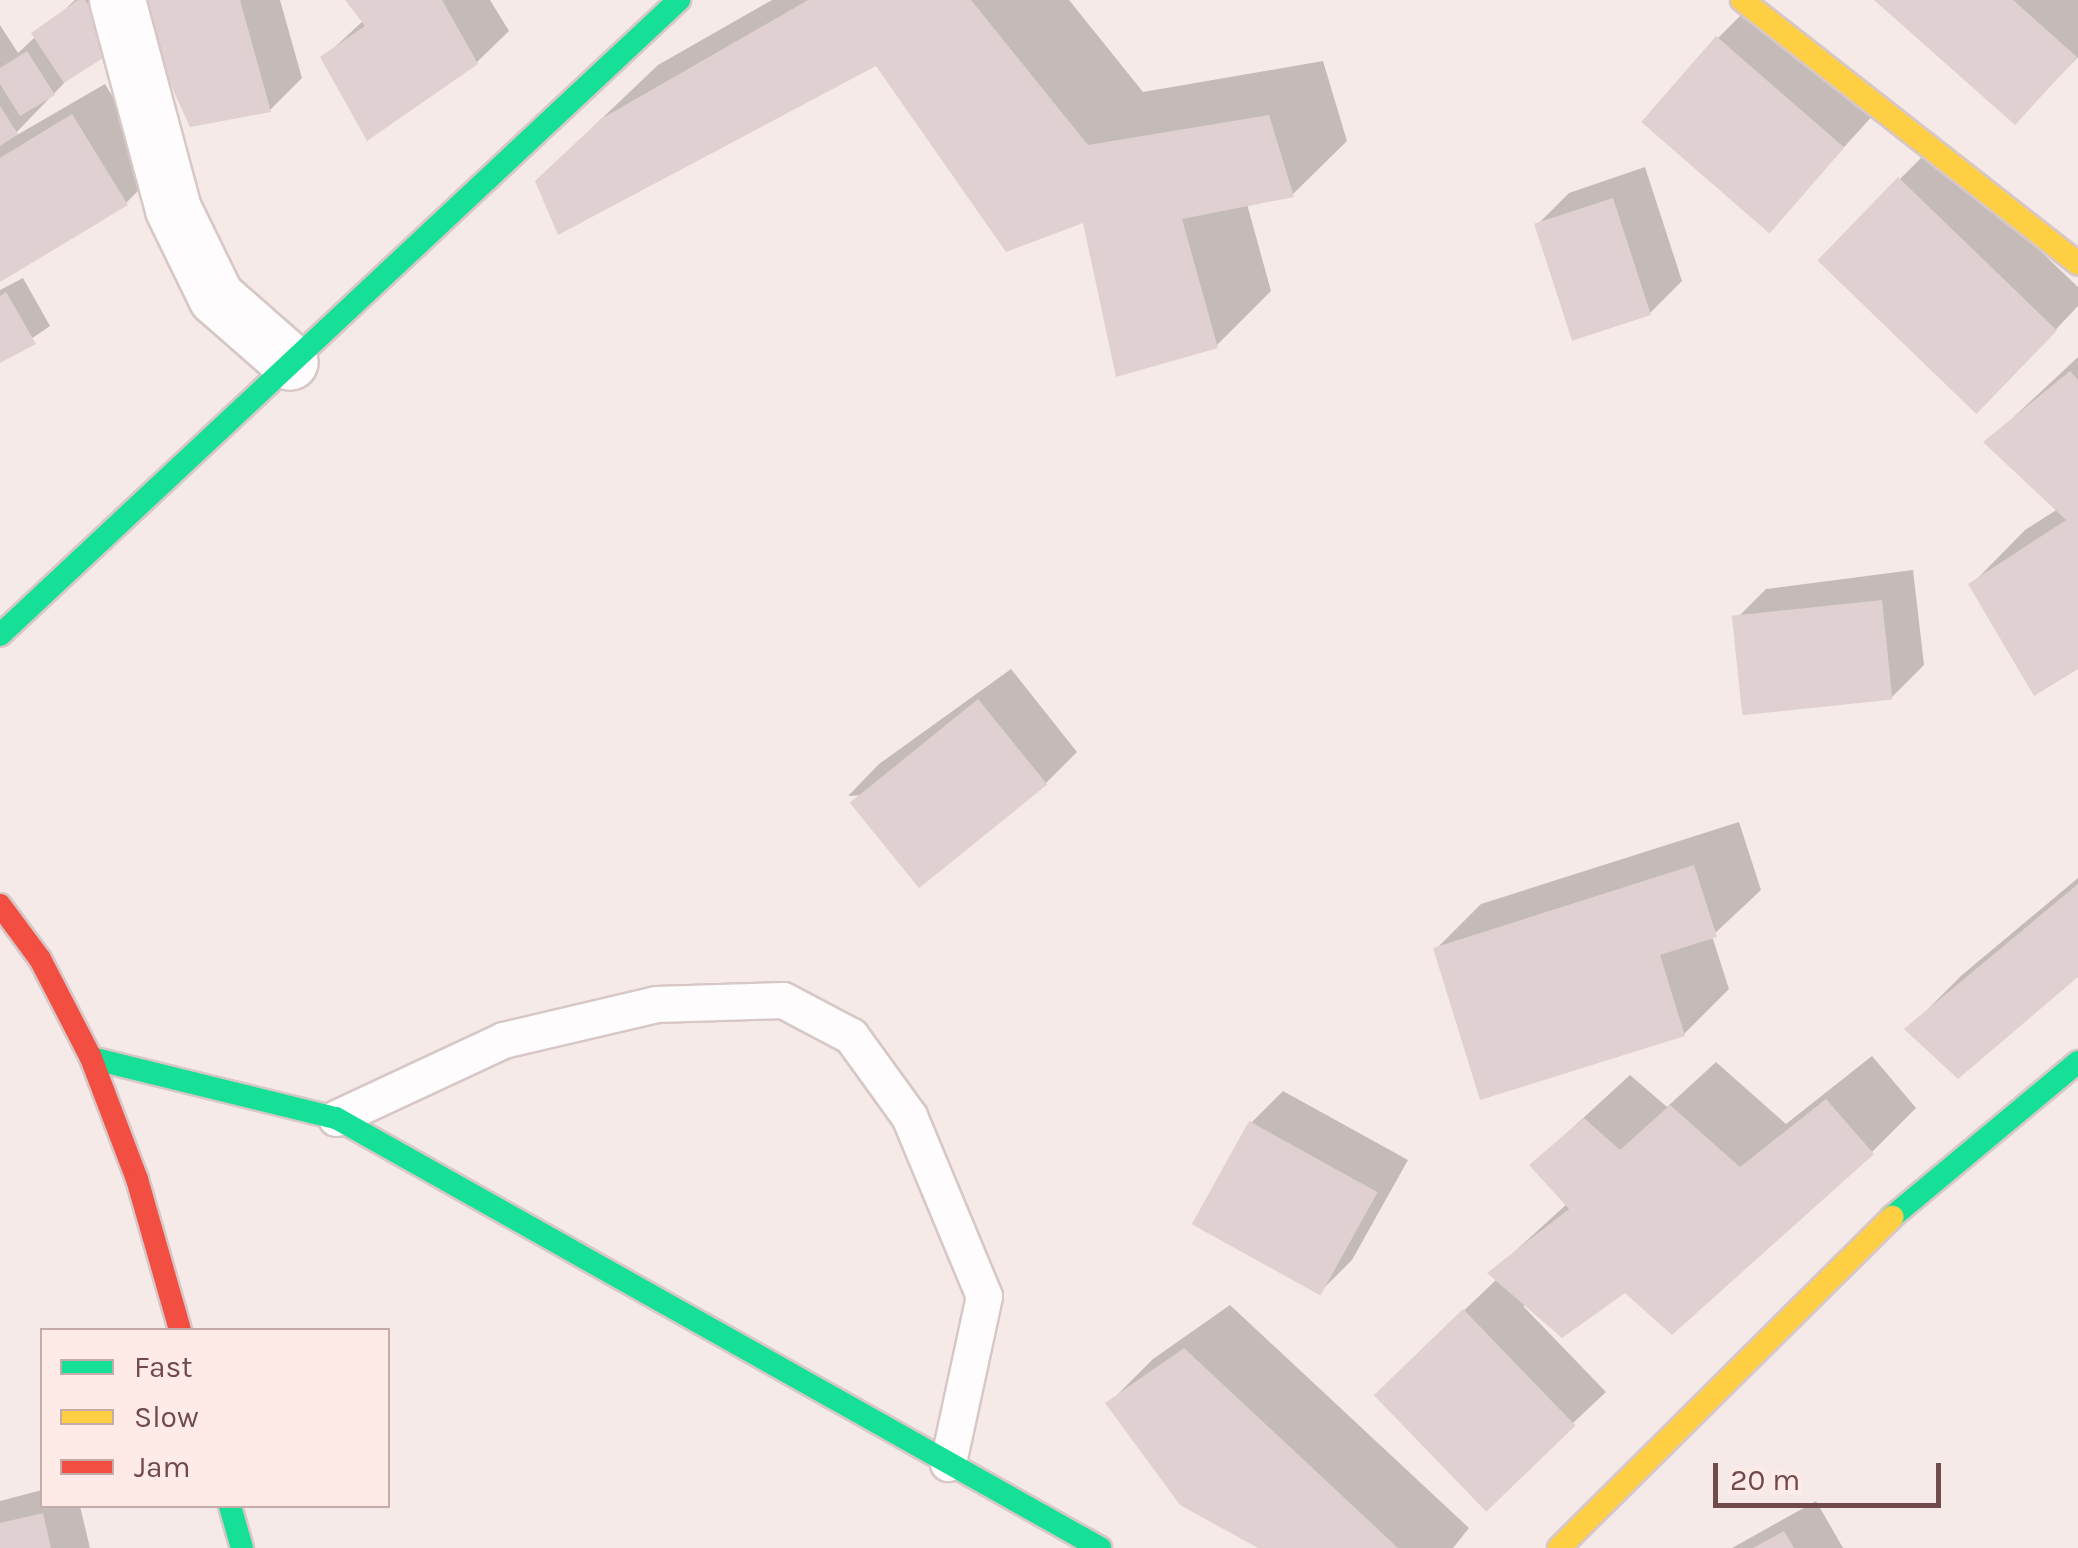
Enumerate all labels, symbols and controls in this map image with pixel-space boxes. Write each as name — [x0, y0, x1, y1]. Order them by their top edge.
legend — [40, 1328, 390, 1508]
text: Fast — [134, 1349, 193, 1385]
text: Slow — [134, 1399, 199, 1435]
scale bar — [1718, 1443, 1946, 1505]
text: Jam — [134, 1449, 191, 1485]
text: 20 m — [1730, 1462, 1800, 1498]

